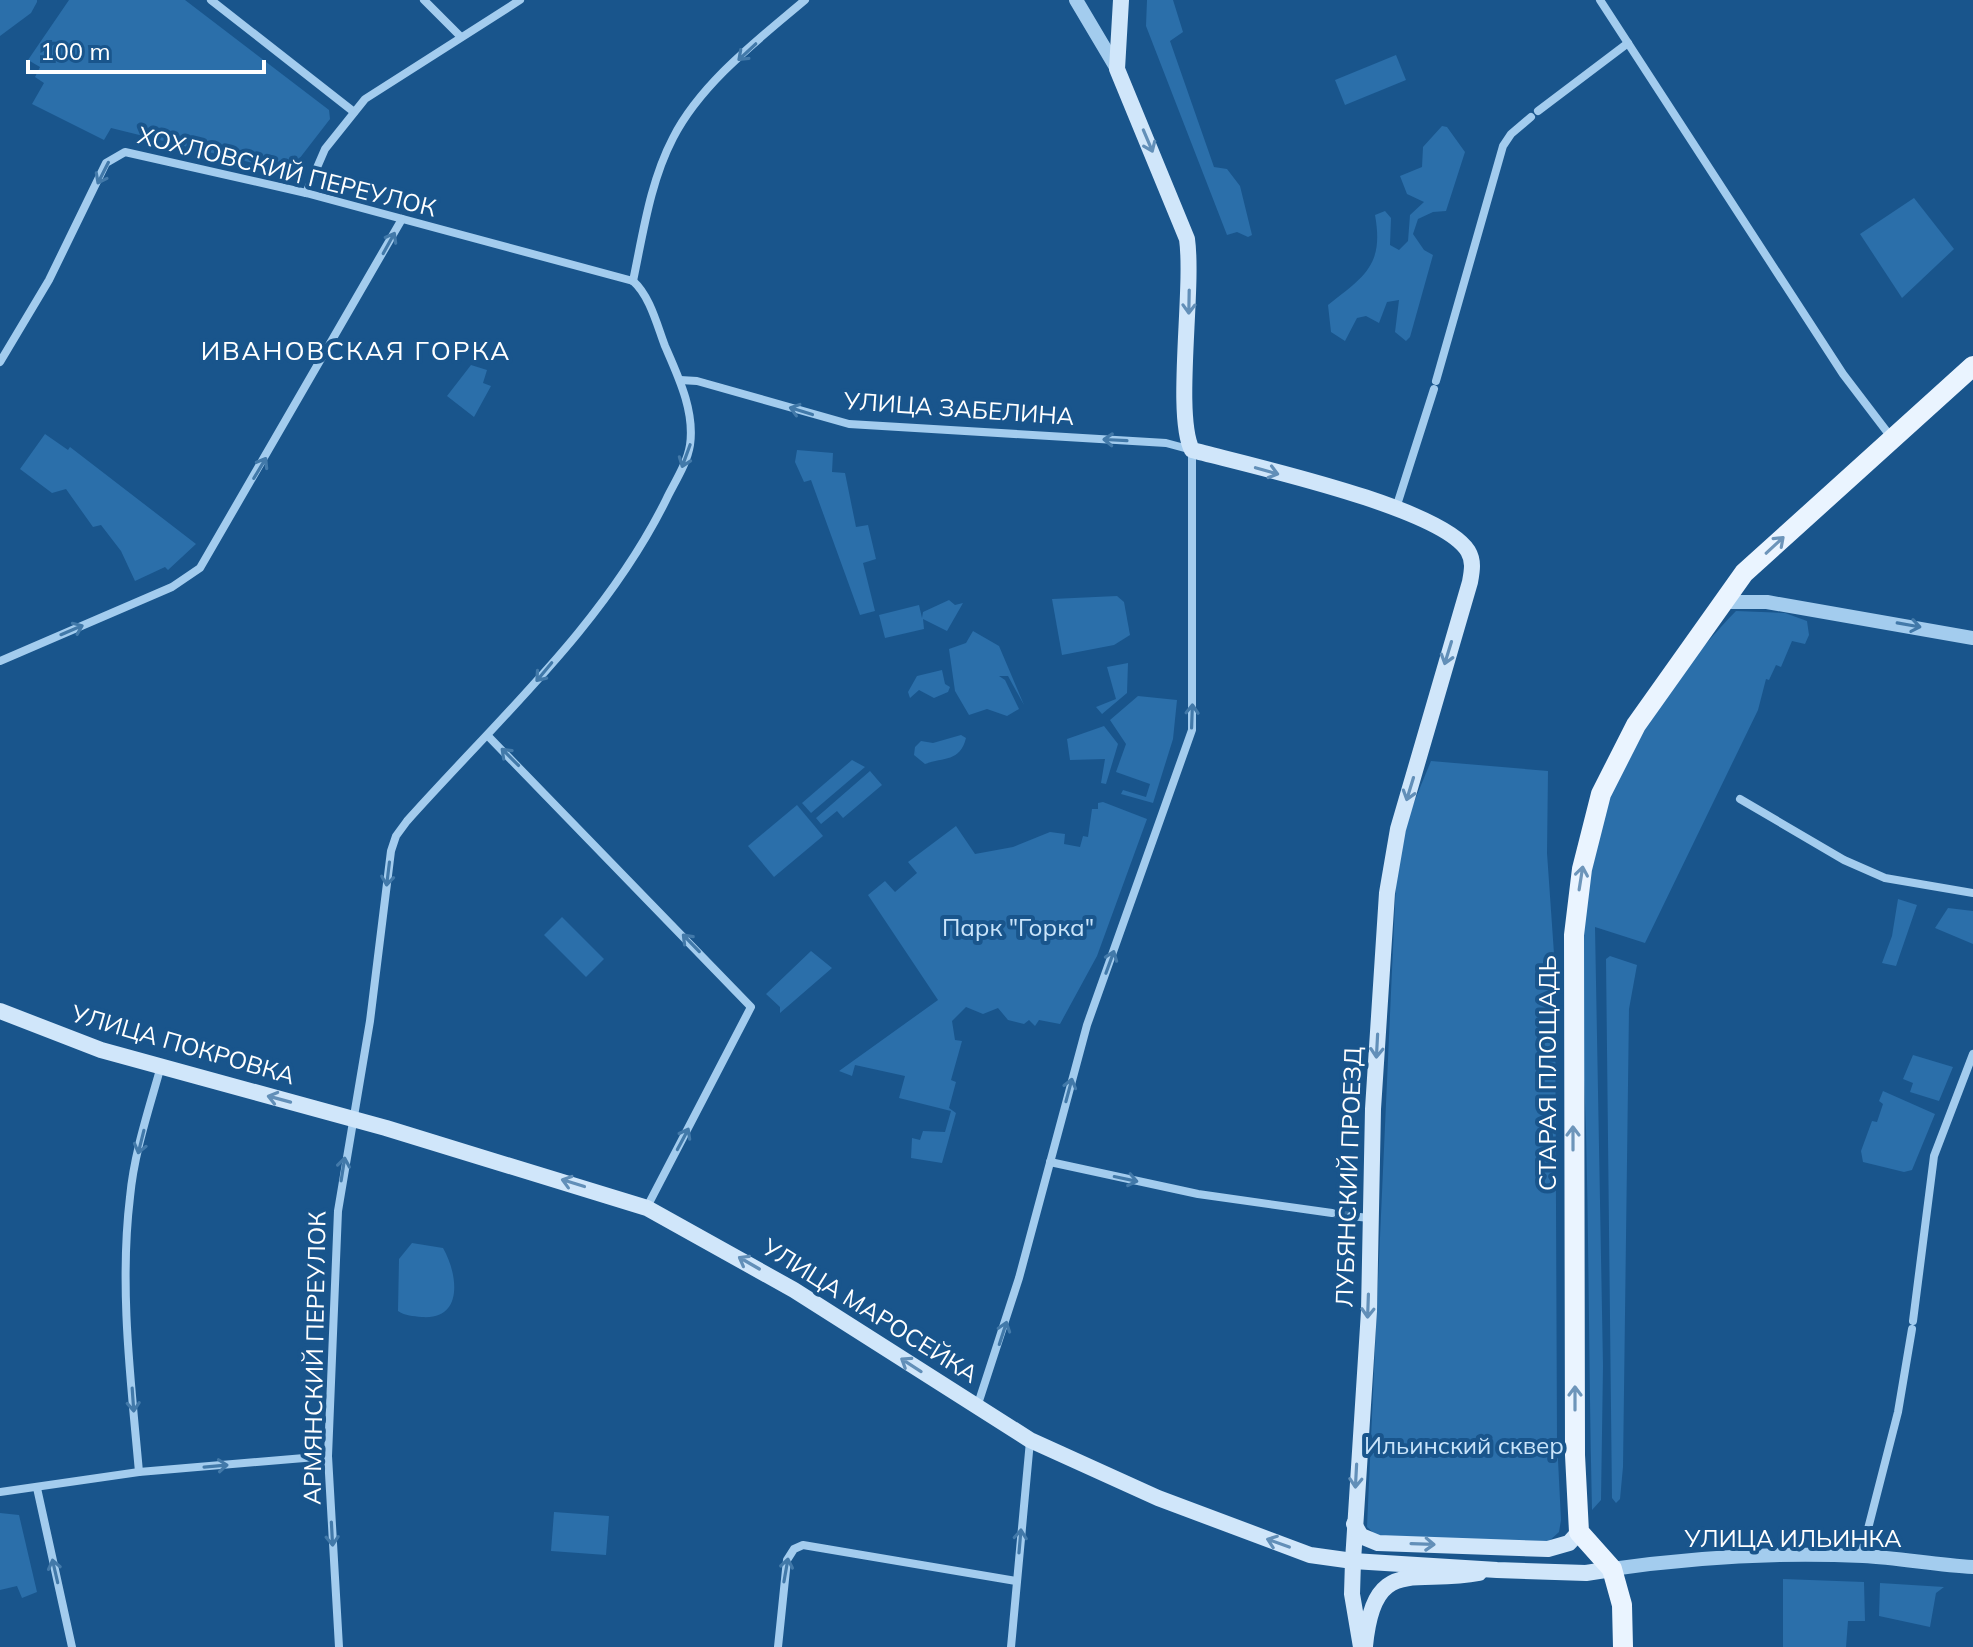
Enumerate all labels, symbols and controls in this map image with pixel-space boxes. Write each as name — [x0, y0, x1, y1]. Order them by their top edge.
scale bar — [28, 24, 264, 74]
text: 100 m — [40, 36, 111, 66]
one-way arrow — [738, 42, 757, 61]
street label: ХОХЛОВСКИЙ ПЕРЕУЛОК — [135, 119, 440, 223]
one-way arrow — [1141, 128, 1156, 153]
one-way arrow — [94, 160, 110, 184]
one-way arrow — [382, 231, 397, 255]
one-way arrow — [1181, 288, 1196, 315]
district label: ИВАНОВСКАЯ ГОРКА — [201, 334, 511, 367]
street label: УЛИЦА ЗАБЕЛИНА — [842, 385, 1076, 431]
one-way arrow — [789, 403, 815, 418]
one-way arrow — [1102, 432, 1129, 447]
one-way arrow — [678, 443, 692, 468]
one-way arrow — [252, 457, 268, 480]
one-way arrow — [1254, 464, 1280, 479]
one-way arrow — [1764, 536, 1784, 554]
one-way arrow — [1896, 618, 1922, 633]
one-way arrow — [59, 622, 84, 637]
one-way arrow — [1440, 640, 1454, 665]
one-way arrow — [535, 661, 553, 682]
one-way arrow — [1185, 703, 1200, 730]
one-way arrow — [500, 747, 519, 767]
one-way arrow — [1402, 777, 1417, 802]
one-way arrow — [380, 861, 395, 886]
one-way arrow — [1574, 866, 1589, 891]
park label: Парк "Горка" — [942, 912, 1094, 942]
one-way arrow — [682, 933, 701, 953]
one-way arrow — [1104, 950, 1118, 975]
street label: СТАРАЯ ПЛОЩАДЬ — [1532, 955, 1562, 1191]
street label: УЛИЦА ПОКРОВКА — [67, 997, 299, 1090]
one-way arrow — [1369, 1032, 1384, 1059]
street label: ЛУБЯНСКИЙ ПРОЕЗД — [1328, 1046, 1368, 1308]
one-way arrow — [1063, 1077, 1078, 1103]
one-way arrow — [266, 1090, 292, 1105]
one-way arrow — [1565, 1125, 1581, 1152]
one-way arrow — [133, 1128, 148, 1154]
one-way arrow — [676, 1128, 692, 1152]
one-way arrow — [336, 1157, 351, 1183]
one-way arrow — [1113, 1172, 1139, 1187]
one-way arrow — [560, 1175, 586, 1190]
street label: АРМЯНСКИЙ ПЕРЕУЛОК — [296, 1211, 332, 1505]
street label: УЛИЦА МАРОСЕЙКА — [756, 1231, 984, 1389]
one-way arrow — [738, 1255, 761, 1271]
one-way arrow — [1361, 1292, 1376, 1319]
one-way arrow — [996, 1321, 1011, 1346]
one-way arrow — [900, 1356, 923, 1372]
one-way arrow — [1567, 1385, 1583, 1412]
one-way arrow — [126, 1386, 141, 1413]
park label: Ильинский сквер — [1364, 1430, 1564, 1460]
one-way arrow — [202, 1458, 229, 1473]
one-way arrow — [1349, 1462, 1364, 1489]
one-way arrow — [325, 1520, 340, 1547]
street label: УЛИЦА ИЛЬИНКА — [1683, 1523, 1902, 1553]
one-way arrow — [1013, 1528, 1028, 1555]
one-way arrow — [1266, 1535, 1290, 1549]
one-way arrow — [1409, 1537, 1436, 1552]
one-way arrow — [780, 1557, 795, 1583]
one-way arrow — [47, 1559, 62, 1584]

